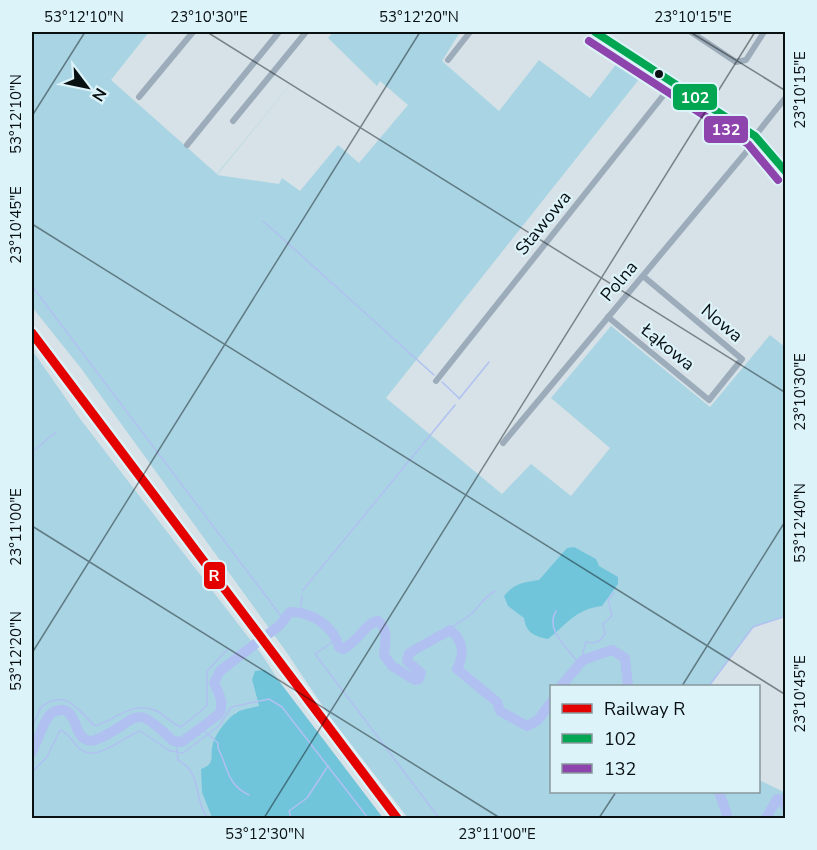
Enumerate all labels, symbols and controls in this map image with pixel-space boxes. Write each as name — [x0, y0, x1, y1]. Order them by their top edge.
text: 53°12'10"N — [44, 7, 124, 27]
text: 23°10'30"E — [170, 7, 248, 27]
text: 53°12'20"N — [379, 7, 459, 27]
text: 23°10'15"E — [654, 7, 732, 27]
text: 23°10'15"E — [790, 51, 810, 129]
north arrow — [57, 57, 117, 117]
unlabelled marker — [653, 68, 665, 80]
text: 53°12'10"N — [6, 74, 26, 154]
line badge: 102 — [672, 83, 718, 111]
text: N — [86, 84, 111, 105]
text: 102 — [681, 87, 709, 109]
line badge: 132 — [703, 115, 749, 144]
text: 132 — [712, 119, 740, 141]
text: 23°10'45"E — [6, 186, 26, 264]
street label: Stawowa — [510, 186, 576, 260]
street label: Polna — [595, 256, 643, 306]
street label: Nowa — [696, 298, 748, 348]
street label: Łąkowa — [635, 317, 700, 376]
text: 23°10'30"E — [790, 353, 810, 431]
text: 53°12'40"N — [790, 483, 810, 563]
text: 23°11'00"E — [6, 488, 26, 566]
line badge: R — [203, 561, 226, 590]
text: R — [209, 565, 220, 587]
text: 53°12'20"N — [6, 611, 26, 691]
text: 23°10'45"E — [790, 655, 810, 733]
legend — [550, 685, 760, 793]
text: Railway R — [604, 697, 685, 721]
text: 102 — [604, 727, 636, 751]
text: 132 — [604, 757, 636, 781]
text: 53°12'30"N — [225, 824, 305, 844]
text: 23°11'00"E — [458, 824, 536, 844]

